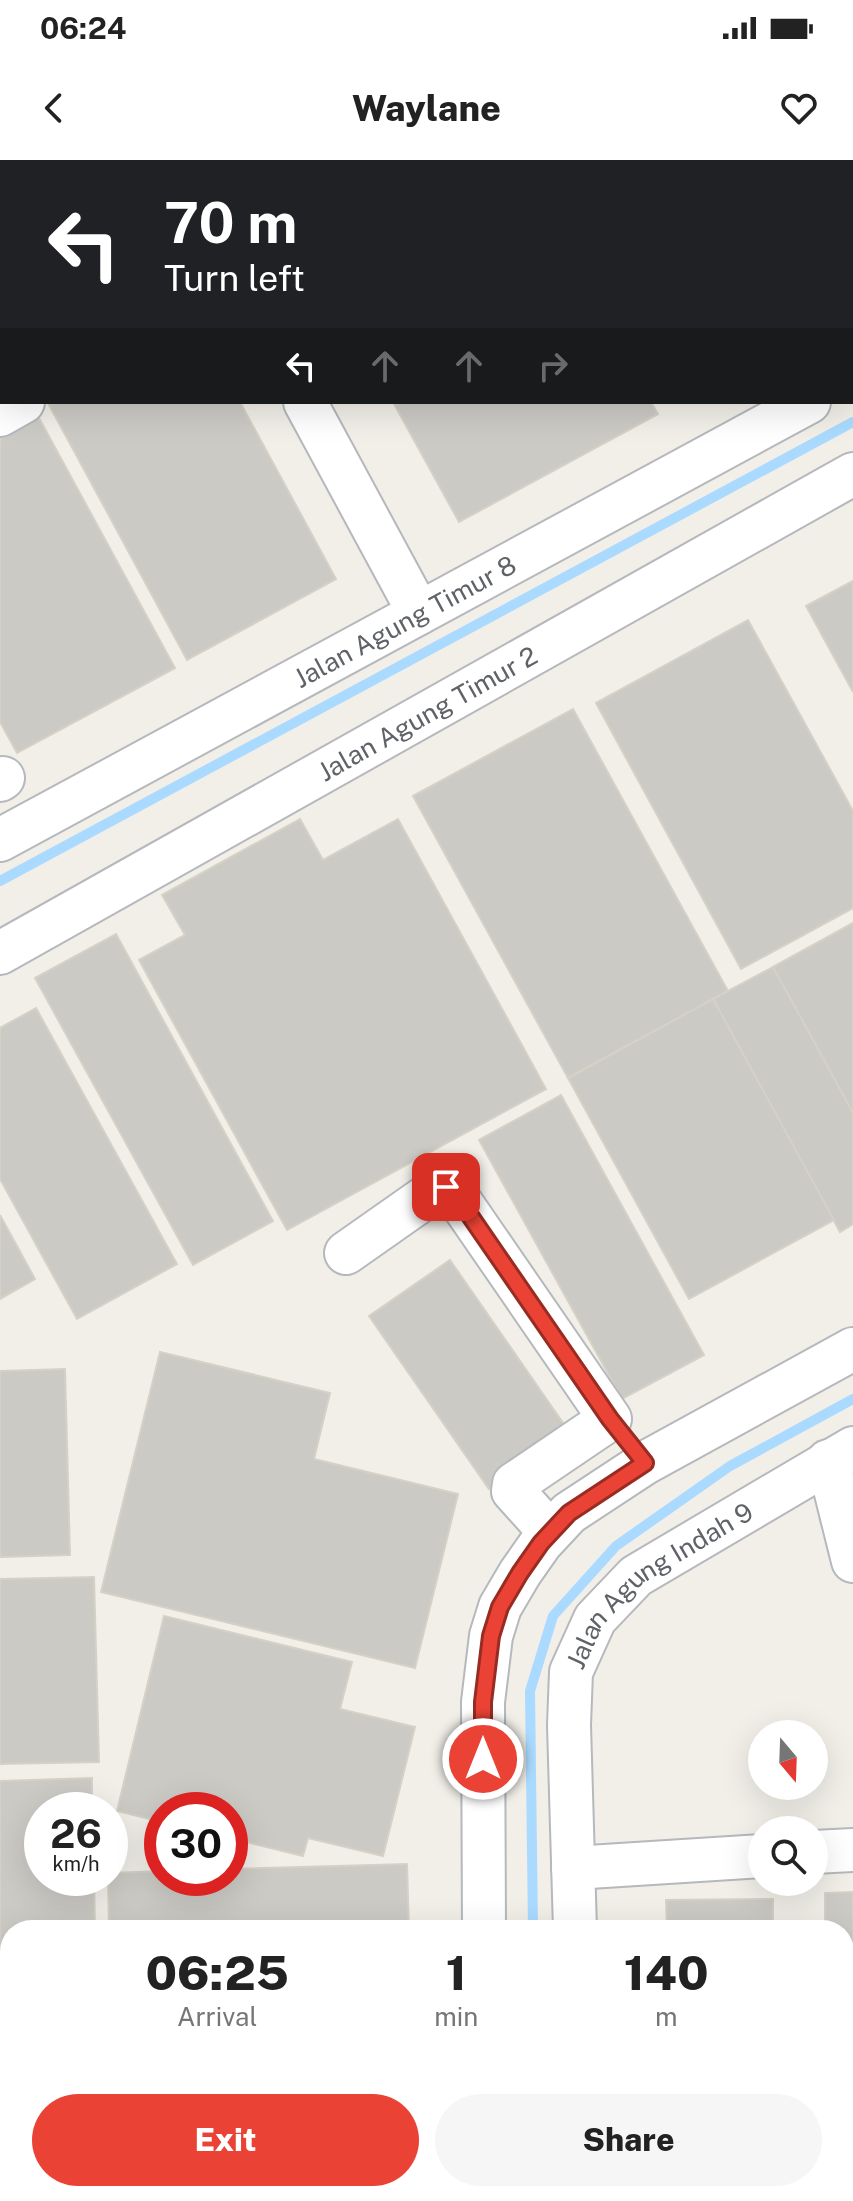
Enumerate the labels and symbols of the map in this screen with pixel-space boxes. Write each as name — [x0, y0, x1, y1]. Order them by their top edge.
street label: Jalan Agung Timur 8 — [288, 548, 521, 694]
street label: Jalan Agung Timur 2 — [312, 639, 542, 787]
pin — [412, 1153, 480, 1221]
street label: Jalan Agung Indah 9 — [559, 1495, 758, 1673]
position arrow — [441, 1717, 525, 1801]
north arrow — [748, 1720, 828, 1800]
speed limit sign: 30 — [144, 1792, 248, 1896]

